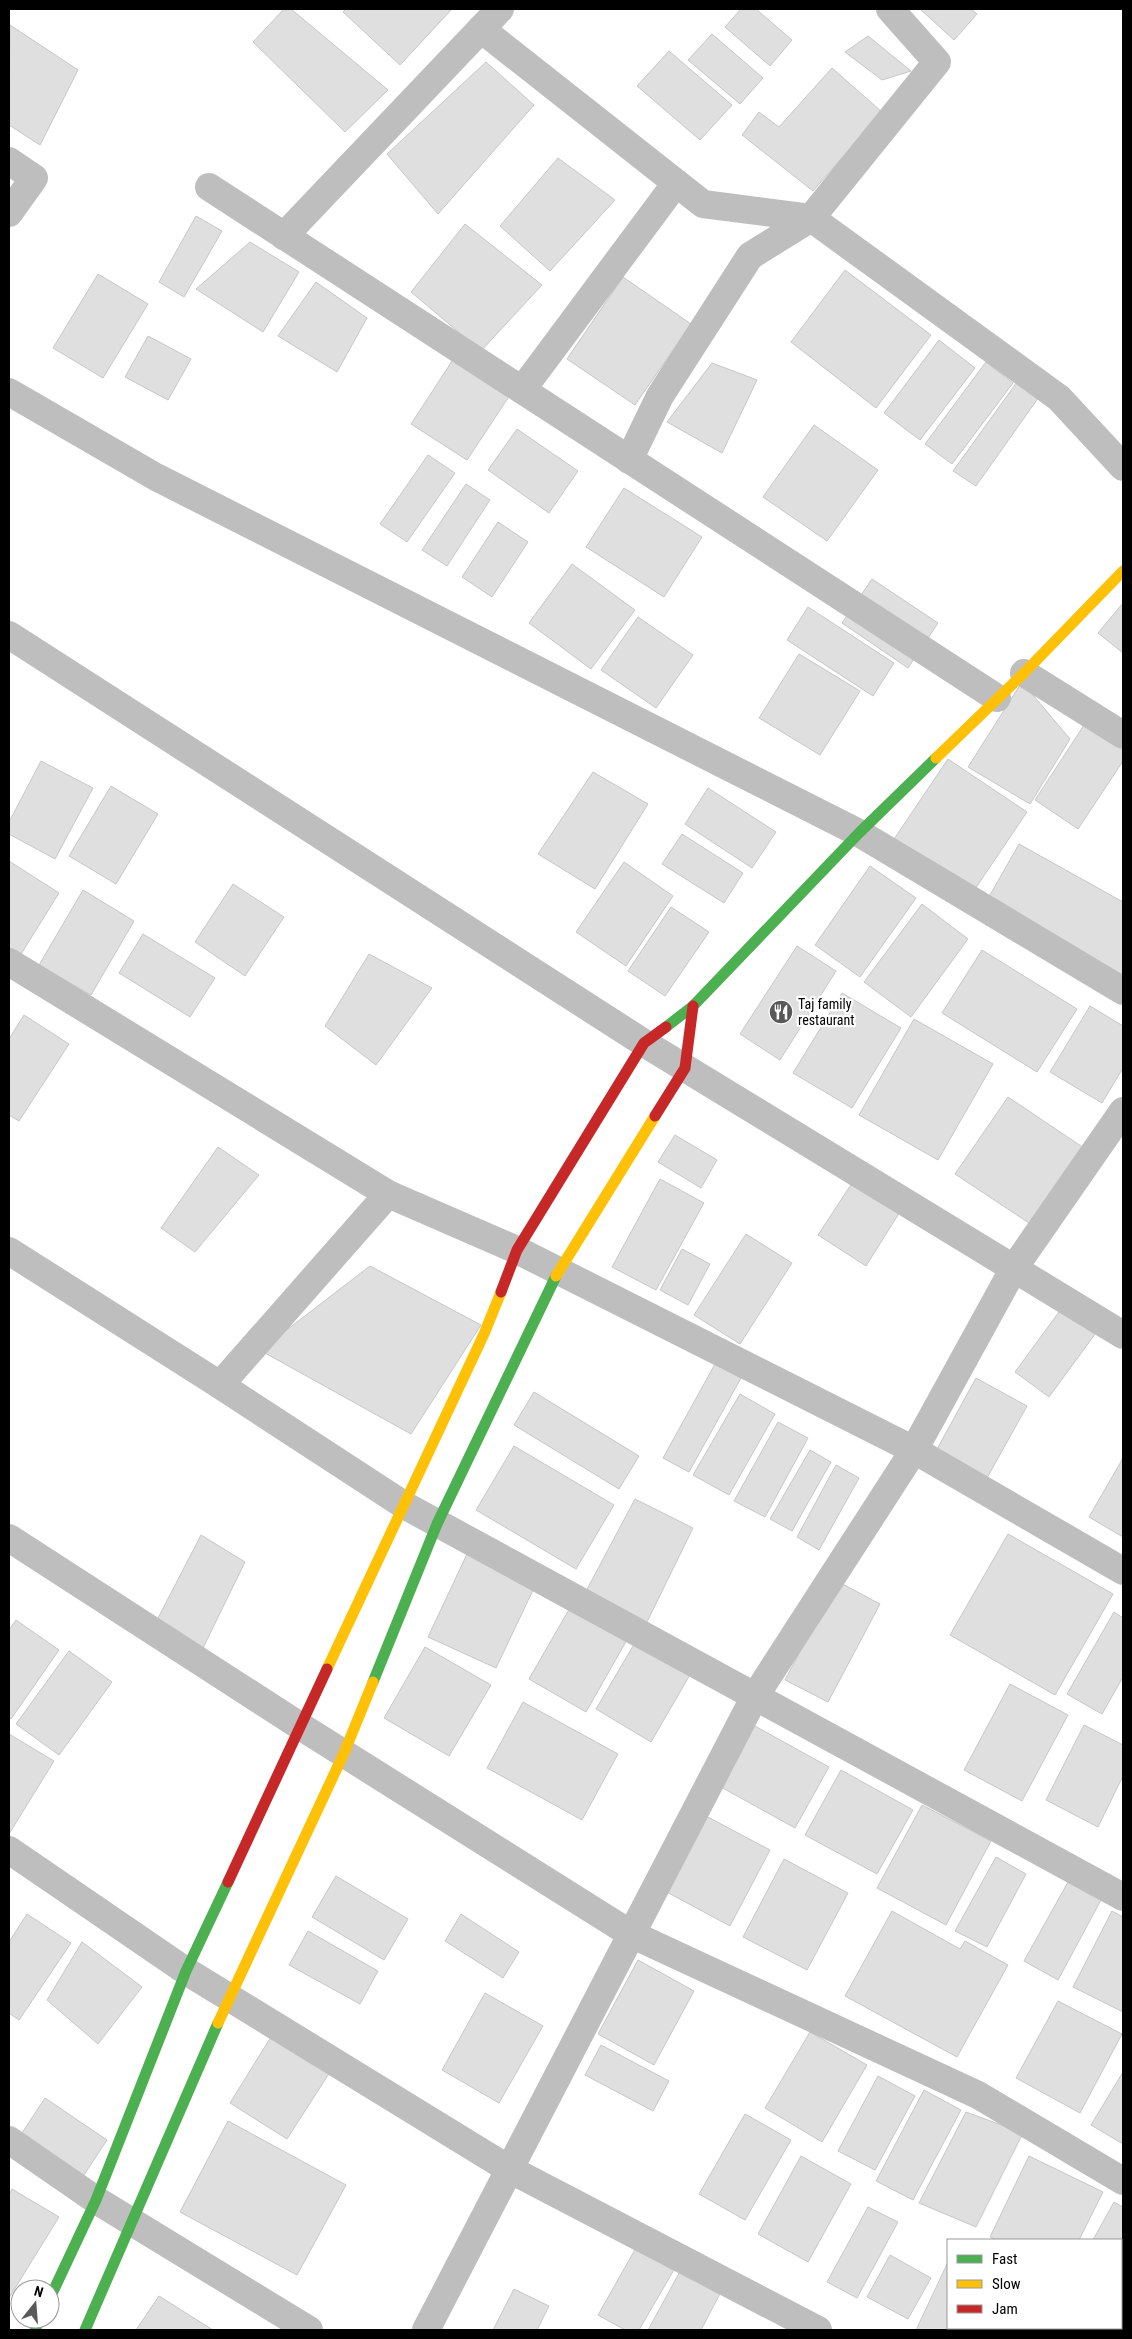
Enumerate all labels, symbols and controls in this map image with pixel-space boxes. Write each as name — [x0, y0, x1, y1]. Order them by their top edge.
place label: Taj family restaurant — [798, 996, 854, 1028]
restaurant icon: Taj family restaurant — [768, 999, 794, 1025]
legend — [947, 2239, 1122, 2329]
text: Fast — [992, 2250, 1017, 2268]
text: Slow — [992, 2275, 1021, 2293]
north arrow — [10, 2279, 60, 2329]
text: N — [32, 2283, 45, 2300]
text: Jam — [992, 2300, 1018, 2318]

